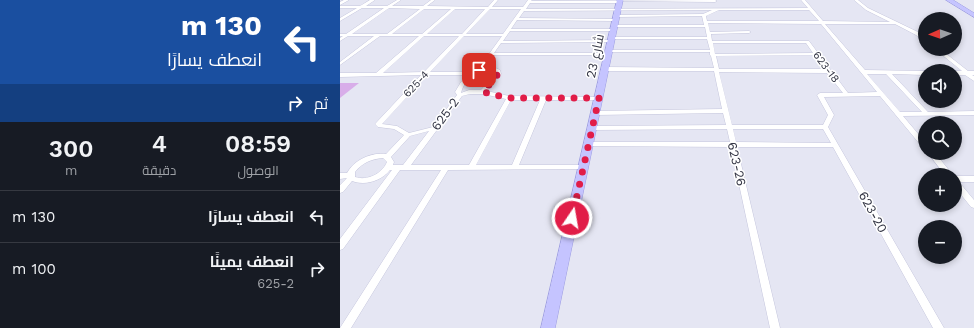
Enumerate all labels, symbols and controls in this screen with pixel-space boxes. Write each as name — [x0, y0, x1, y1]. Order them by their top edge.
text: 130 m — [181, 9, 262, 42]
north arrow — [918, 12, 962, 56]
map controls — [918, 12, 962, 264]
icon: left — [276, 16, 328, 68]
street label: شارع 23 — [583, 33, 608, 80]
text: انعطف يسارًا — [167, 49, 262, 70]
street label: 623-18 — [810, 49, 842, 85]
pin — [462, 53, 496, 87]
icon: arrive — [468, 59, 490, 81]
button: sound — [918, 64, 962, 108]
street label: 625-4 — [400, 68, 432, 100]
icon: right — [284, 92, 306, 114]
text: ثم — [314, 95, 328, 113]
street label: 625-2 — [428, 95, 462, 133]
button: search — [918, 116, 962, 160]
text: 4 — [152, 130, 167, 158]
text: 08:59 — [225, 130, 291, 158]
text: 300 — [49, 135, 94, 163]
street label: 623-26 — [725, 141, 749, 188]
text: m — [65, 163, 77, 178]
text: دقيقة — [142, 163, 176, 178]
text: الوصول — [237, 163, 279, 178]
button: + — [918, 168, 962, 212]
street label: 623-20 — [856, 189, 890, 235]
position arrow — [551, 197, 593, 239]
icon: left — [306, 206, 328, 228]
text: 130 m — [12, 208, 55, 226]
text: انعطف يسارًا — [208, 208, 294, 226]
button: − — [918, 220, 962, 264]
text: انعطف يمينًا — [210, 253, 294, 271]
icon: right — [306, 258, 328, 280]
text: 100 m — [12, 260, 56, 278]
text: 625-2 — [257, 276, 294, 291]

